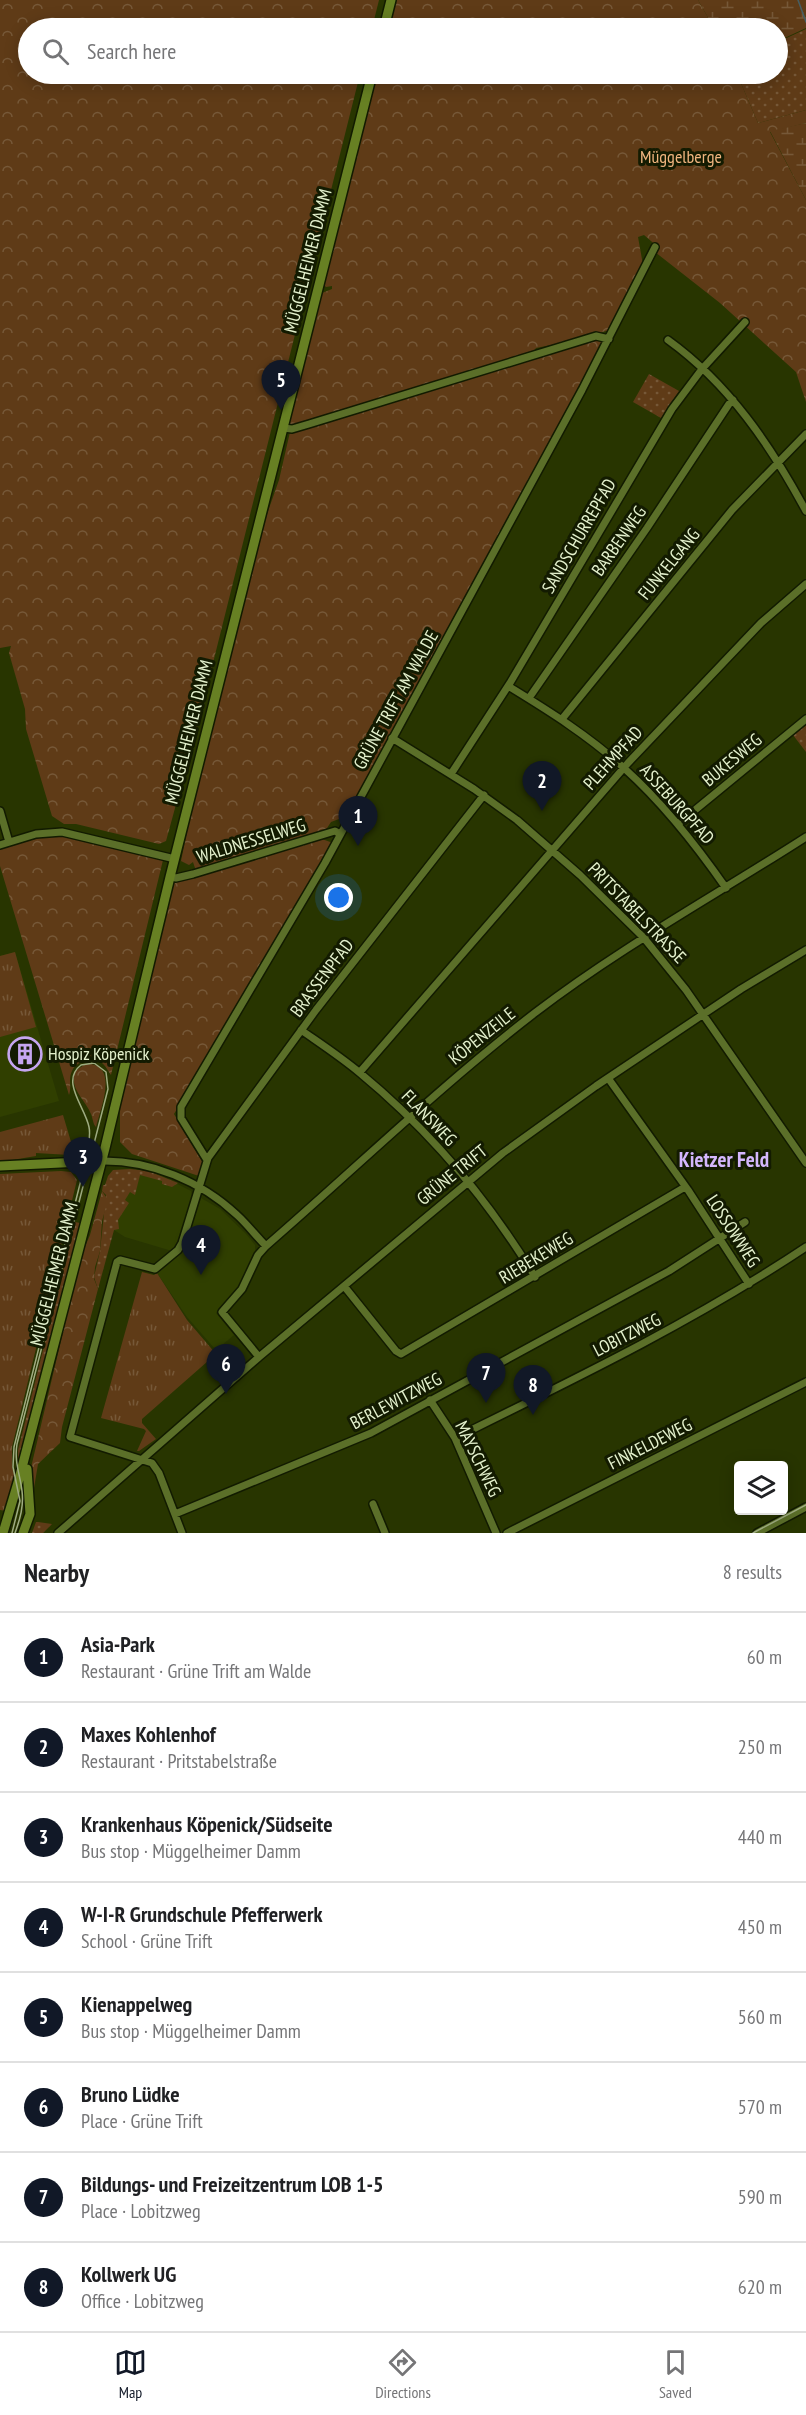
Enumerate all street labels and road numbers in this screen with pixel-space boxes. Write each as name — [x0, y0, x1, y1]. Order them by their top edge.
street label: MÜGGELHEIMER DAMM — [279, 187, 337, 335]
street label: SANDSCHURREPFAD — [536, 474, 621, 597]
street label: BARBENWEG — [586, 501, 651, 580]
street label: FUNKELGANG — [633, 523, 705, 604]
street label: GRÜNE TRIFT AM WALDE — [348, 626, 443, 773]
street label: MÜGGELHEIMER DAMM — [160, 658, 218, 806]
street label: PLEHMPFAD — [578, 721, 647, 794]
street label: BUKESWEG — [697, 728, 766, 791]
street label: ASSEBURGPFAD — [635, 759, 719, 849]
street label: WALDNESSELWEG — [194, 813, 308, 868]
street label: PRITSTABELSTRASSE — [583, 857, 691, 968]
street label: BRASSENPFAD — [285, 934, 358, 1021]
street label: KÖPENZEILE — [444, 1002, 520, 1069]
street label: FLANSWEG — [397, 1085, 462, 1151]
street label: GRÜNE TRIFT — [412, 1139, 492, 1210]
street label: LOSSOWWEG — [701, 1190, 765, 1271]
street label: MÜGGELHEIMER DAMM — [25, 1200, 83, 1348]
street label: RIEBEKEWEG — [495, 1227, 577, 1289]
street label: LOBITZWEG — [589, 1308, 665, 1361]
street label: BERLEWITZWEG — [346, 1367, 446, 1434]
street label: FINKELDEWEG — [604, 1413, 696, 1475]
street label: MAYSCHWEG — [450, 1417, 507, 1501]

